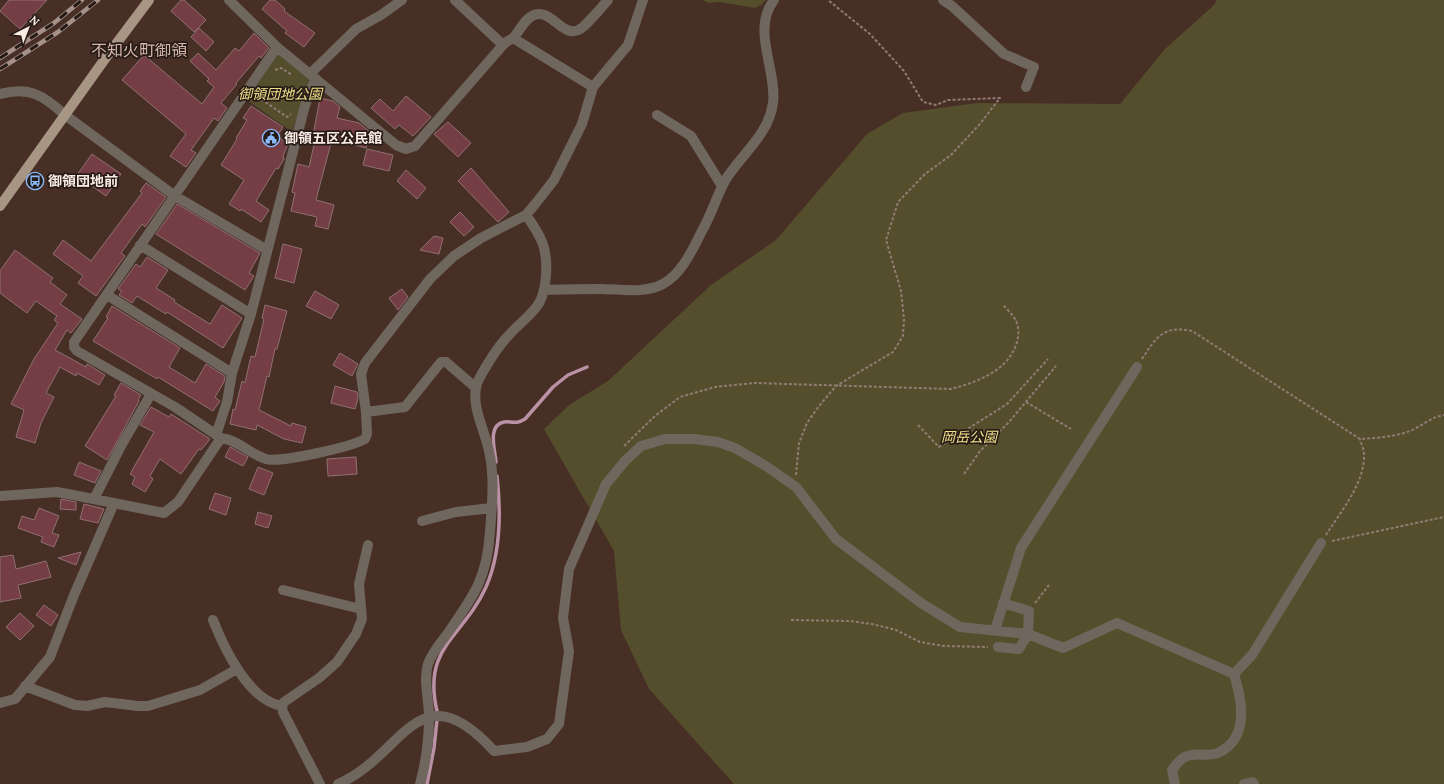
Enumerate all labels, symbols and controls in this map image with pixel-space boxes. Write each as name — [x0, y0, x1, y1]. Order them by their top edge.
north arrow — [8, 8, 48, 48]
text: N — [27, 13, 43, 29]
district label: 不知火町御領 — [91, 40, 187, 60]
park label: 御領団地公園 — [238, 85, 324, 103]
public building icon: 御領五区公民館 — [261, 128, 281, 148]
place label: 御領五区公民館 — [284, 129, 382, 147]
bus stop icon: 御領団地前 — [25, 171, 45, 191]
place label: 御領団地前 — [48, 172, 118, 190]
park label: 岡岳公園 — [941, 428, 999, 446]

